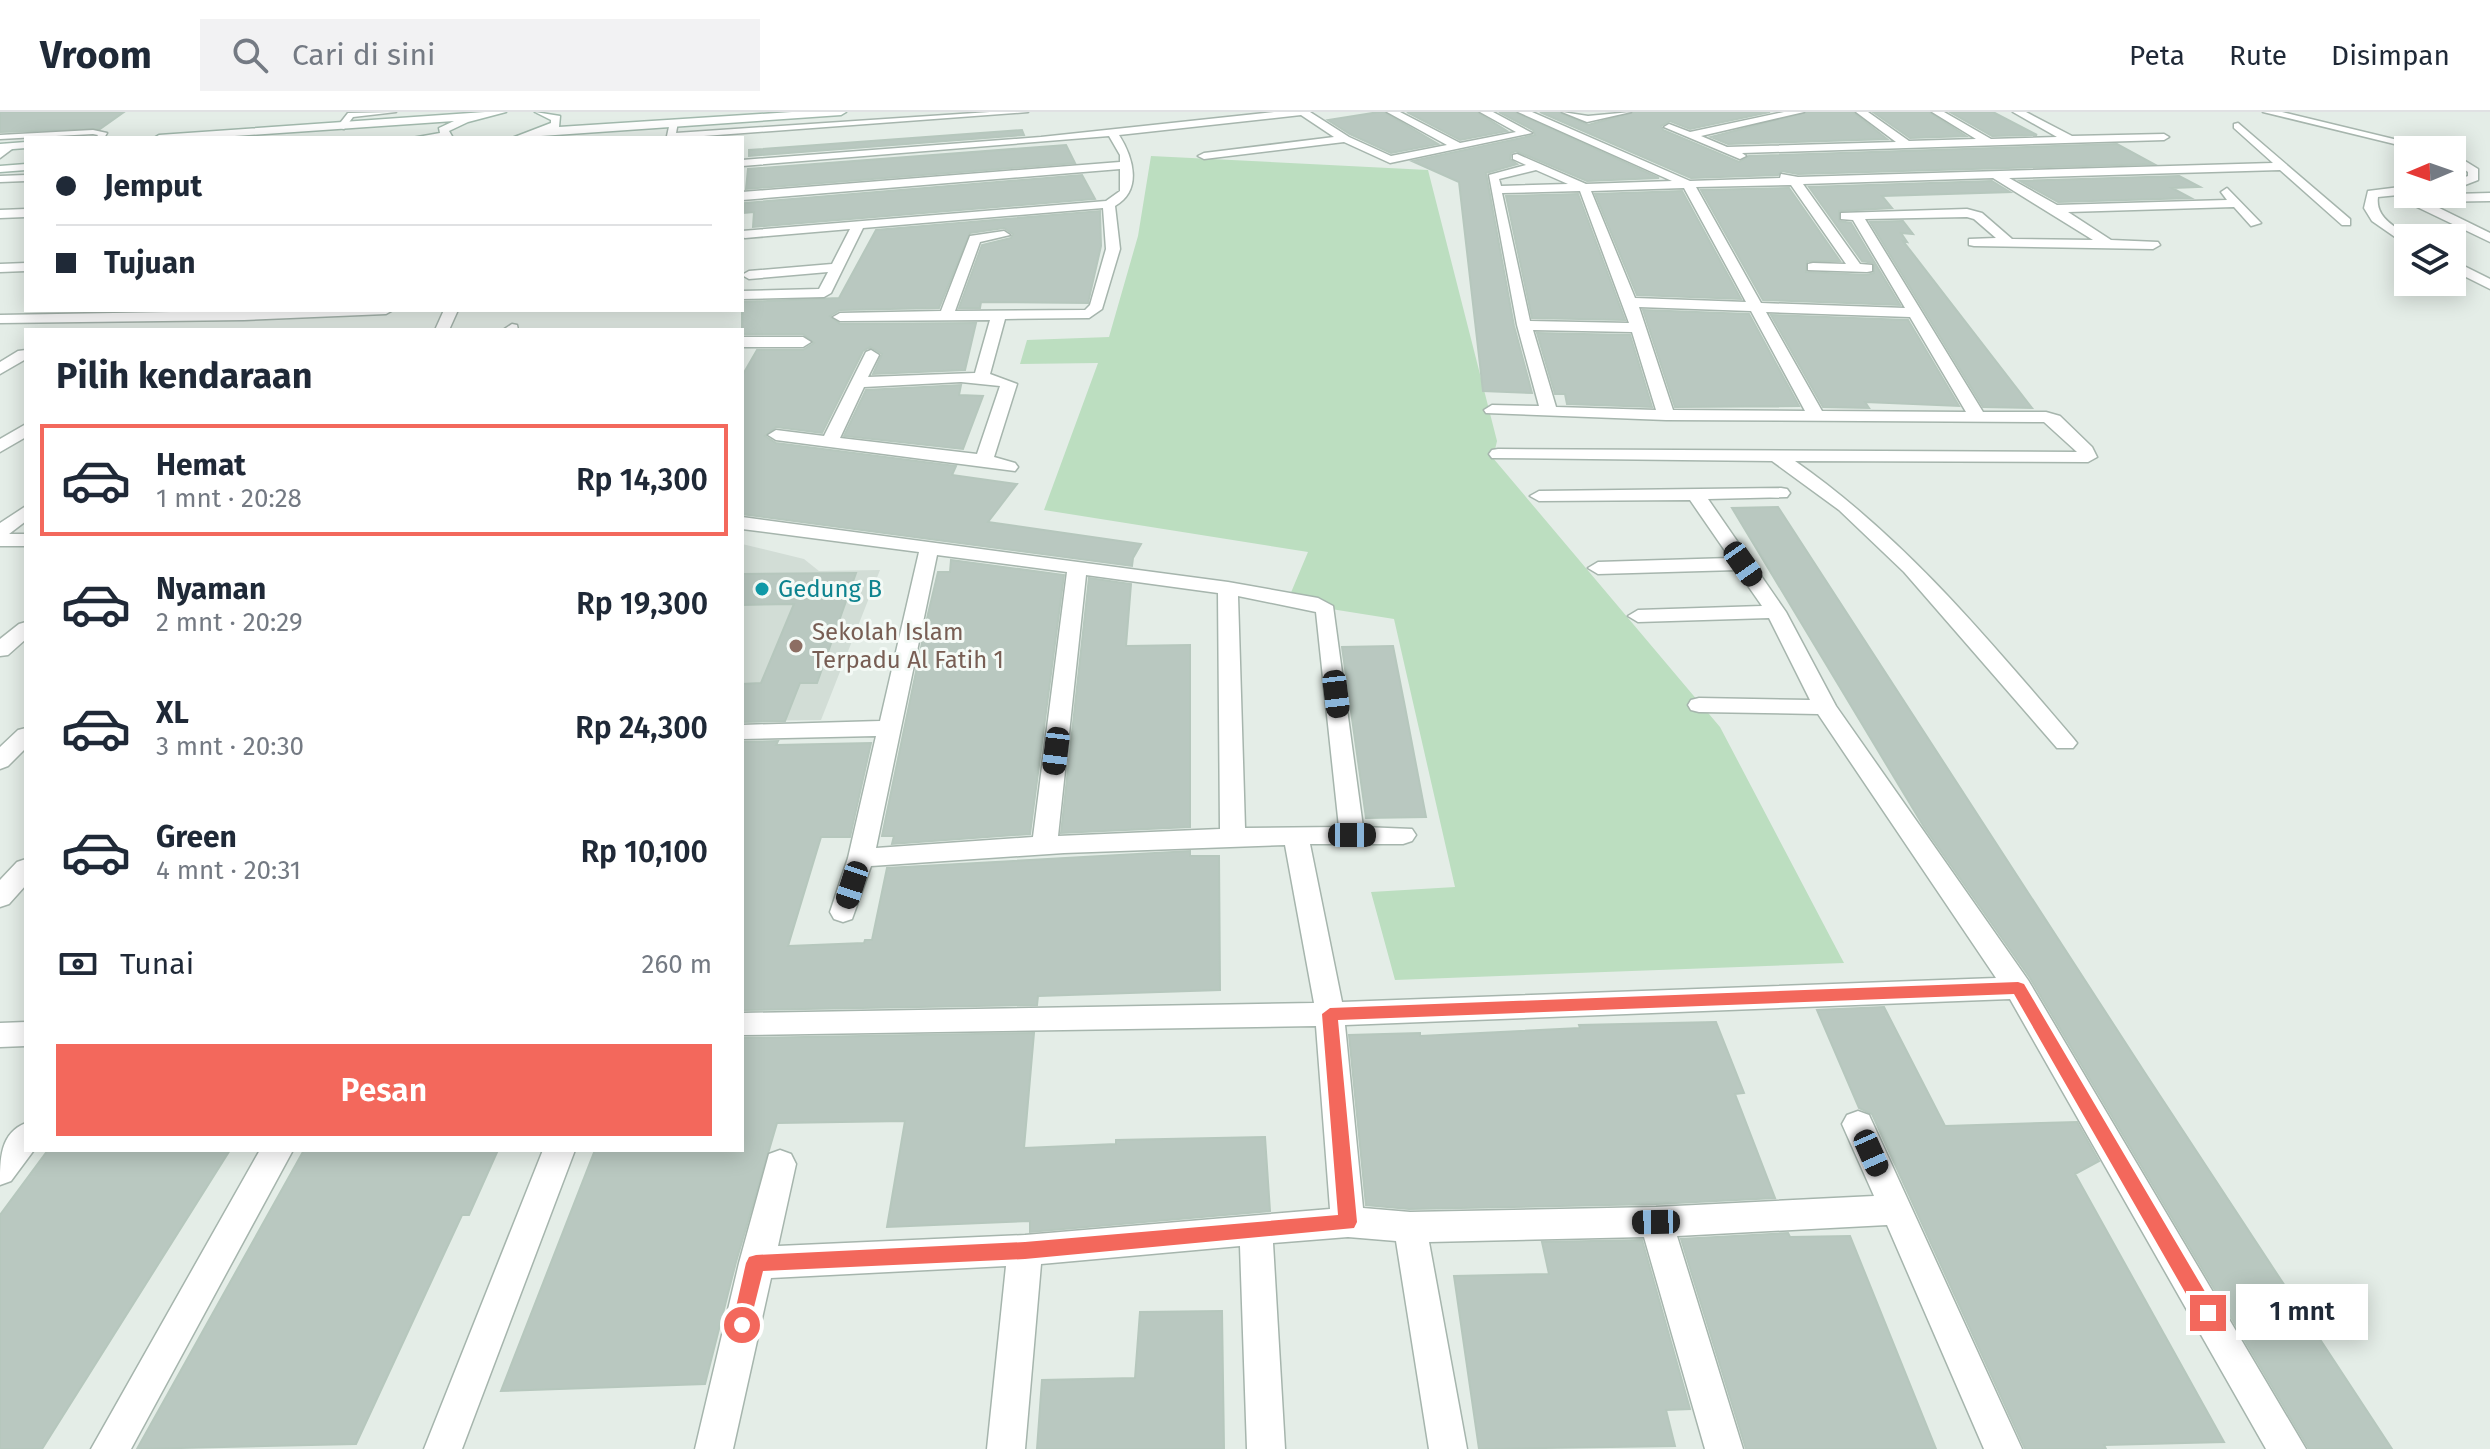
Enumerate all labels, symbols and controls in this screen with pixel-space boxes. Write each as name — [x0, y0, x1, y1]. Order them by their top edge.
search box — [200, 19, 760, 91]
text: Vroom — [40, 32, 152, 78]
icon: search — [228, 33, 272, 77]
text: Cari di sini — [292, 37, 436, 73]
text: Peta — [2129, 39, 2185, 72]
text: Rute — [2229, 39, 2287, 72]
text: Disimpan — [2331, 39, 2450, 72]
north arrow — [2394, 136, 2466, 208]
map controls — [2394, 136, 2466, 296]
text: Jemput — [104, 168, 202, 204]
button: layers — [2394, 224, 2466, 296]
text: Tujuan — [104, 245, 196, 281]
text: Pilih kendaraan — [56, 354, 313, 398]
icon: car — [60, 444, 132, 516]
text: Hemat — [156, 447, 246, 483]
text: Rp 14,300 — [576, 462, 708, 498]
text: 1 mnt · 20:28 — [156, 483, 302, 514]
car — [1719, 537, 1767, 591]
icon: car — [60, 568, 132, 640]
text: Nyaman — [156, 571, 266, 607]
place label: Gedung B — [778, 575, 882, 603]
marker: Gedung B — [753, 580, 771, 598]
text: Rp 19,300 — [576, 586, 708, 622]
text: 2 mnt · 20:29 — [156, 607, 303, 638]
place label: Sekolah Islam Terpadu Al Fatih 1 — [812, 618, 1004, 674]
marker: Sekolah Islam Terpadu Al Fatih 1 — [787, 637, 805, 655]
car — [1321, 669, 1351, 719]
icon: car — [60, 692, 132, 764]
text: XL — [156, 695, 189, 731]
text: Rp 24,300 — [575, 710, 708, 746]
car — [1041, 726, 1071, 776]
text: 3 mnt · 20:30 — [156, 731, 304, 762]
icon: car — [60, 816, 132, 888]
text: Green — [156, 819, 237, 855]
car — [1328, 823, 1376, 847]
text: Rp 10,100 — [581, 834, 708, 870]
text: 4 mnt · 20:31 — [156, 855, 301, 886]
car — [833, 858, 871, 912]
icon: cash — [56, 942, 100, 986]
text: Tunai — [120, 946, 194, 982]
text: 260 m — [642, 949, 712, 980]
button: Pesan — [56, 1044, 712, 1136]
car — [1850, 1126, 1892, 1180]
car — [1632, 1210, 1680, 1234]
callout: 1 mnt — [2236, 1285, 2368, 1341]
route end — [2190, 1295, 2226, 1331]
text: 1 mnt — [2269, 1296, 2335, 1327]
route start — [724, 1307, 760, 1343]

